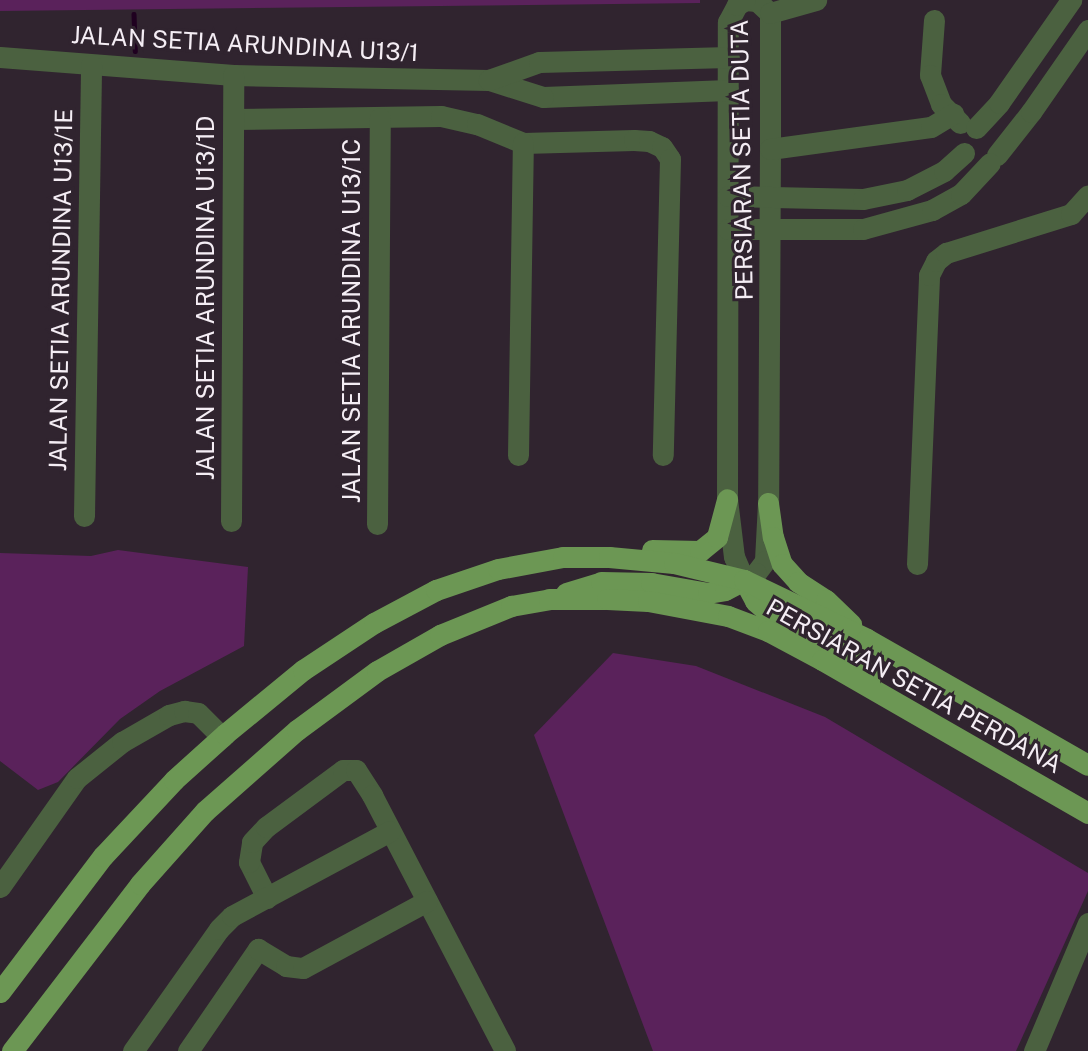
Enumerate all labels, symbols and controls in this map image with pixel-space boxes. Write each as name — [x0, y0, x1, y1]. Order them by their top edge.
street label: PERSIARAN SETIA DUTA — [725, 19, 759, 301]
street label: JALAN SETIA ARUNDINA U13/1 — [71, 21, 419, 67]
street label: JALAN SETIA ARUNDINA U13/1E — [43, 108, 79, 472]
street label: JALAN SETIA ARUNDINA U13/1D — [192, 116, 220, 480]
street label: JALAN SETIA ARUNDINA U13/1C — [338, 139, 366, 503]
street label: PERSIARAN SETIA PERDANA — [761, 593, 1067, 779]

